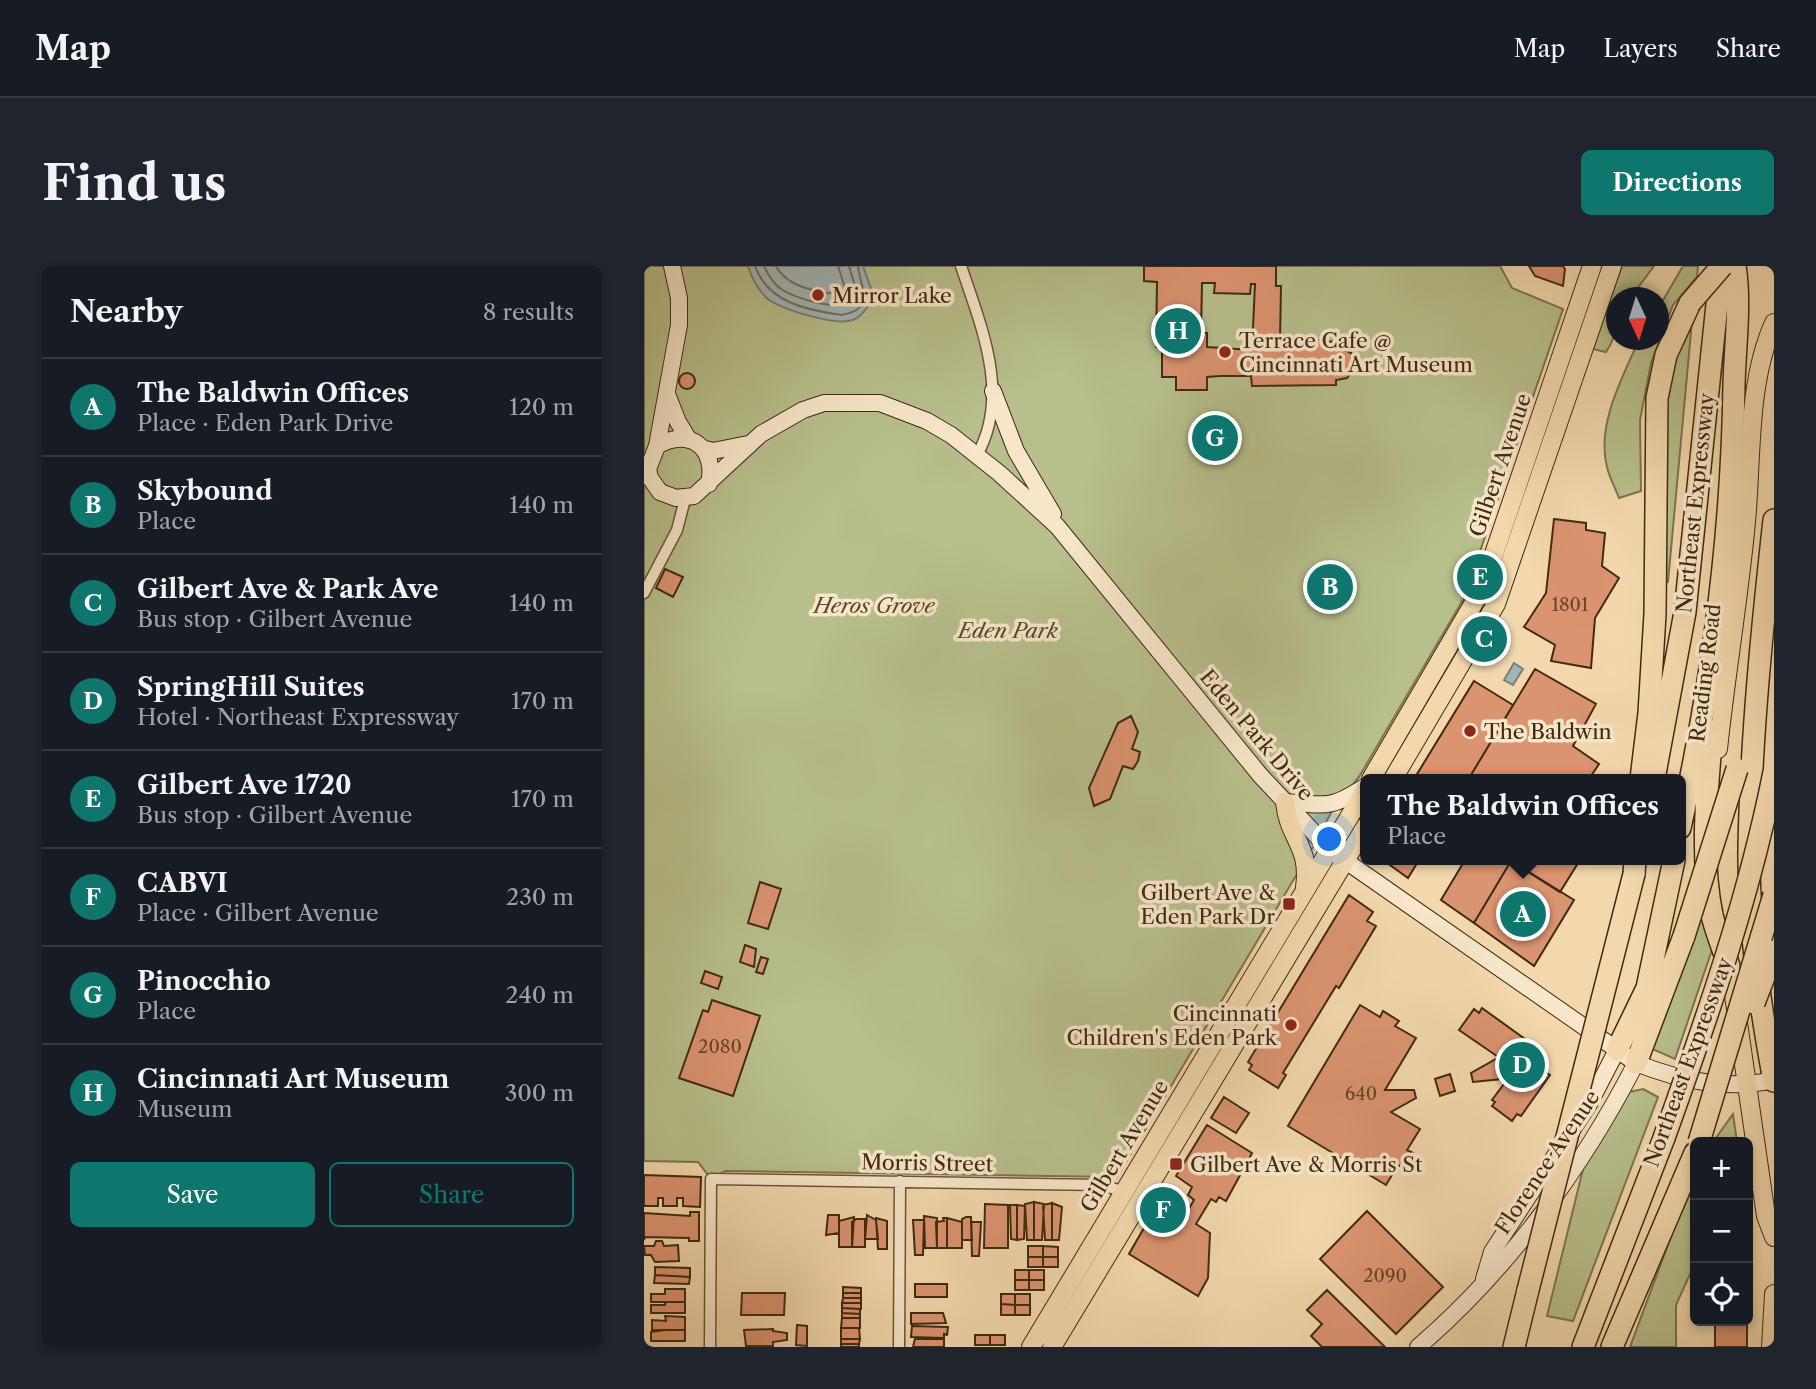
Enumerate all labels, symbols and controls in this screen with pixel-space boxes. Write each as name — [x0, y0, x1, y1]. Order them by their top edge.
text: Map — [35, 28, 111, 69]
text: Map — [1514, 34, 1565, 63]
text: Layers — [1603, 34, 1678, 63]
text: Share — [1716, 34, 1781, 63]
button: Directions — [1581, 150, 1774, 215]
text: Find us — [42, 152, 226, 213]
place label: Mirror Lake — [832, 283, 952, 308]
marker: Mirror Lake — [810, 287, 826, 303]
north arrow — [1606, 287, 1669, 350]
text: Nearby — [70, 293, 183, 330]
text: 8 results — [483, 298, 574, 326]
pin: H — [1155, 305, 1201, 357]
place label: Terrace Cafe @ Cincinnati Art Museum — [1239, 328, 1473, 377]
marker: Terrace Cafe @ Cincinnati Art Museum — [1217, 344, 1233, 360]
text: The Baldwin Offices — [137, 377, 409, 409]
street label: Gilbert Avenue — [1464, 390, 1536, 540]
street label: Northeast Expressway — [1671, 391, 1719, 614]
text: A — [84, 393, 102, 421]
text: 120 m — [509, 393, 574, 421]
text: Place · Eden Park Drive — [137, 409, 394, 437]
pin: G — [1192, 412, 1238, 464]
text: Skybound — [137, 475, 273, 507]
text: B — [84, 491, 102, 519]
text: 140 m — [509, 491, 574, 519]
text: Place — [137, 507, 196, 535]
pin: E — [1457, 551, 1503, 603]
pin: B — [1307, 561, 1353, 613]
text: Gilbert Ave & Park Ave — [137, 573, 438, 605]
text: C — [84, 589, 102, 617]
text: 140 m — [509, 589, 574, 617]
park label: Heros Grove — [811, 593, 935, 618]
house number: 1801 — [1551, 594, 1589, 616]
street label: Reading Road — [1684, 602, 1726, 744]
text: Bus stop · Gilbert Avenue — [137, 605, 412, 633]
pin: C — [1461, 613, 1507, 665]
park label: Eden Park — [956, 618, 1058, 643]
street label: Eden Park Drive — [1195, 664, 1319, 806]
text: SpringHill Suites — [137, 671, 365, 703]
text: D — [83, 687, 103, 715]
text: 170 m — [511, 687, 574, 715]
text: Hotel · Northeast Expressway — [137, 703, 459, 731]
place label: The Baldwin — [1484, 719, 1612, 744]
marker: The Baldwin — [1462, 723, 1478, 739]
text: Gilbert Ave 1720 — [137, 769, 351, 801]
popup — [1360, 774, 1686, 865]
text: E — [85, 785, 101, 813]
text: 170 m — [511, 785, 574, 813]
text: The Baldwin Offices — [1387, 790, 1659, 822]
text: Bus stop · Gilbert Avenue — [137, 801, 412, 829]
your location — [1312, 822, 1346, 856]
text: Place — [1387, 822, 1446, 850]
text: CABVI — [137, 867, 228, 899]
place label: Gilbert Ave & Eden Park Dr — [1141, 880, 1275, 929]
text: F — [85, 883, 101, 911]
text: 230 m — [506, 883, 574, 911]
pin: A — [1500, 888, 1546, 940]
marker: Gilbert Ave & Eden Park Dr — [1281, 896, 1297, 912]
text: Place · Gilbert Avenue — [137, 899, 379, 927]
street label: Northeast Expressway — [1638, 954, 1738, 1170]
text: Pinocchio — [137, 965, 271, 997]
text: G — [83, 981, 103, 1009]
text: 240 m — [505, 981, 574, 1009]
text: Place — [137, 997, 196, 1025]
place label: Cincinnati Children's Eden Park — [1067, 1001, 1278, 1050]
marker: Cincinnati Children's Eden Park — [1283, 1017, 1299, 1033]
house number: 2080 — [698, 1036, 742, 1058]
pin: D — [1499, 1039, 1545, 1091]
text: Cincinnati Art Museum — [137, 1063, 449, 1095]
street label: Gilbert Avenue — [1075, 1075, 1173, 1217]
text: H — [83, 1079, 104, 1107]
text: 300 m — [505, 1079, 574, 1107]
house number: 640 — [1345, 1083, 1377, 1105]
street label: Florence Avenue — [1490, 1085, 1604, 1239]
text: Museum — [137, 1095, 233, 1123]
map controls — [1690, 1137, 1753, 1326]
button: + — [1690, 1137, 1753, 1200]
street label: Morris Street — [861, 1149, 994, 1177]
place label: Gilbert Ave & Morris St — [1190, 1152, 1423, 1177]
marker: Gilbert Ave & Morris St — [1168, 1156, 1184, 1172]
button: Save — [70, 1162, 315, 1227]
button: Share — [329, 1162, 574, 1227]
pin: F — [1140, 1184, 1186, 1236]
button: − — [1690, 1200, 1753, 1263]
button: locate — [1690, 1263, 1753, 1326]
house number: 2090 — [1363, 1265, 1407, 1287]

